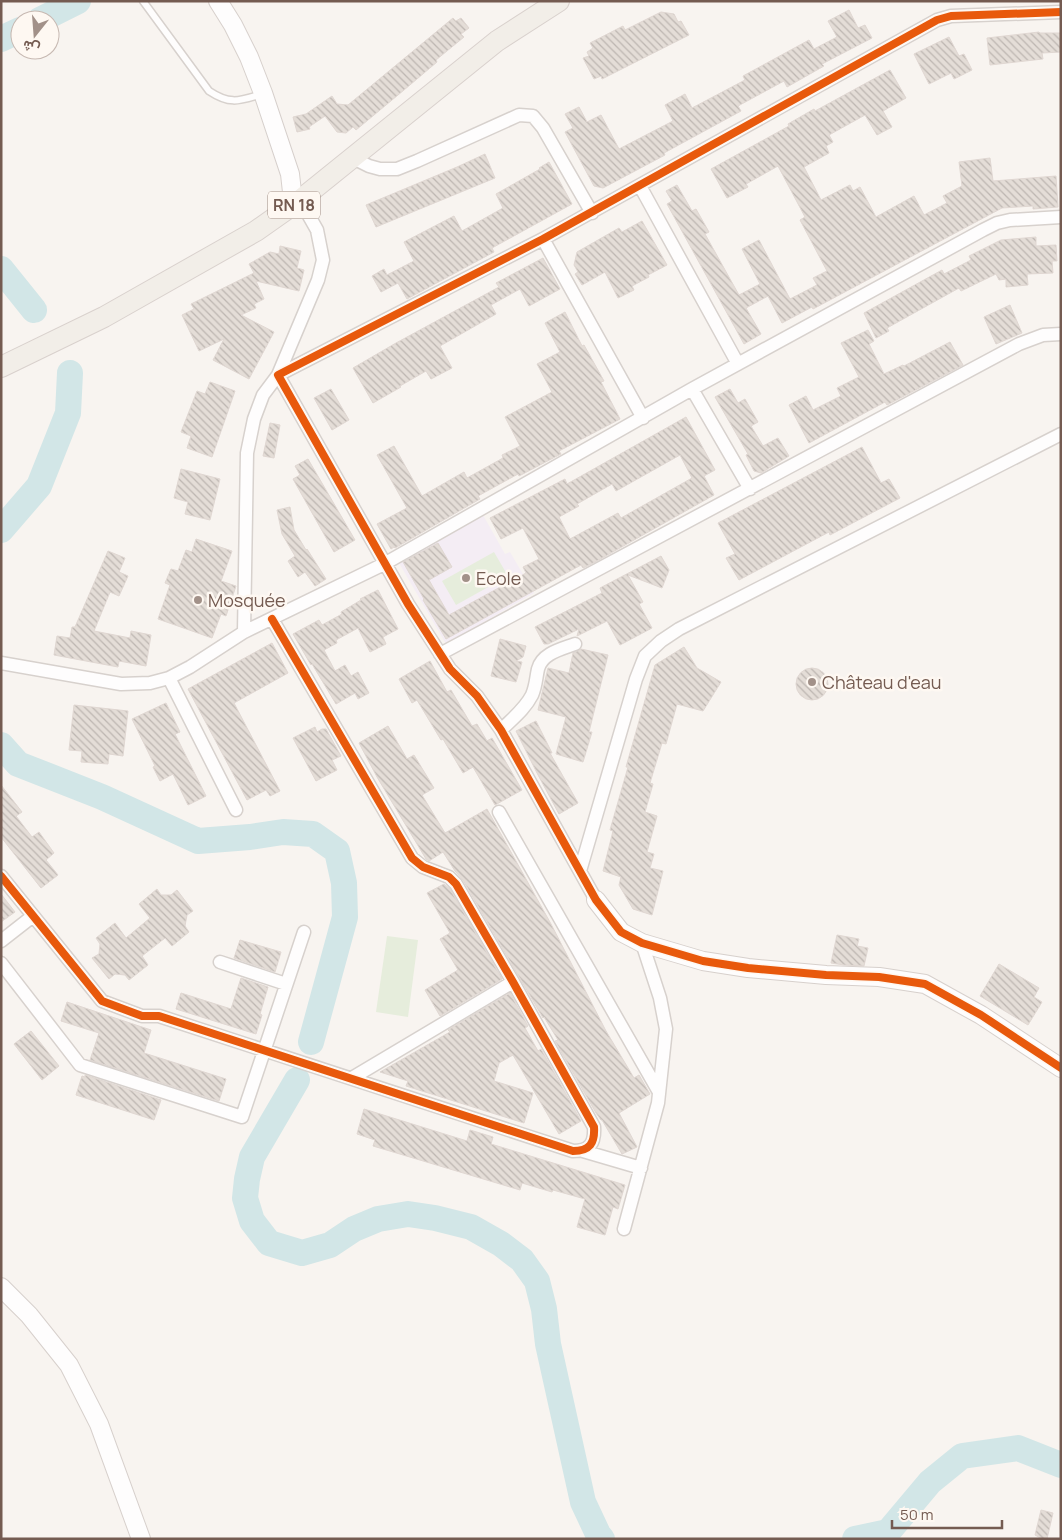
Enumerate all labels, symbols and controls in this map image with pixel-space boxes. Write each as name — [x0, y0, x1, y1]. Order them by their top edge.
north arrow — [10, 10, 60, 60]
text: ش — [20, 36, 42, 59]
road number: RN 18 — [268, 192, 320, 218]
place label: Ecole — [476, 566, 521, 590]
marker: Ecole — [460, 572, 472, 584]
place label: Mosquée — [208, 588, 286, 612]
marker: Mosquée — [192, 594, 204, 606]
place label: Château d'eau — [822, 670, 941, 694]
marker: Château d'eau — [806, 676, 818, 688]
scale bar — [892, 1498, 1002, 1530]
text: 50 m — [900, 1504, 934, 1525]

